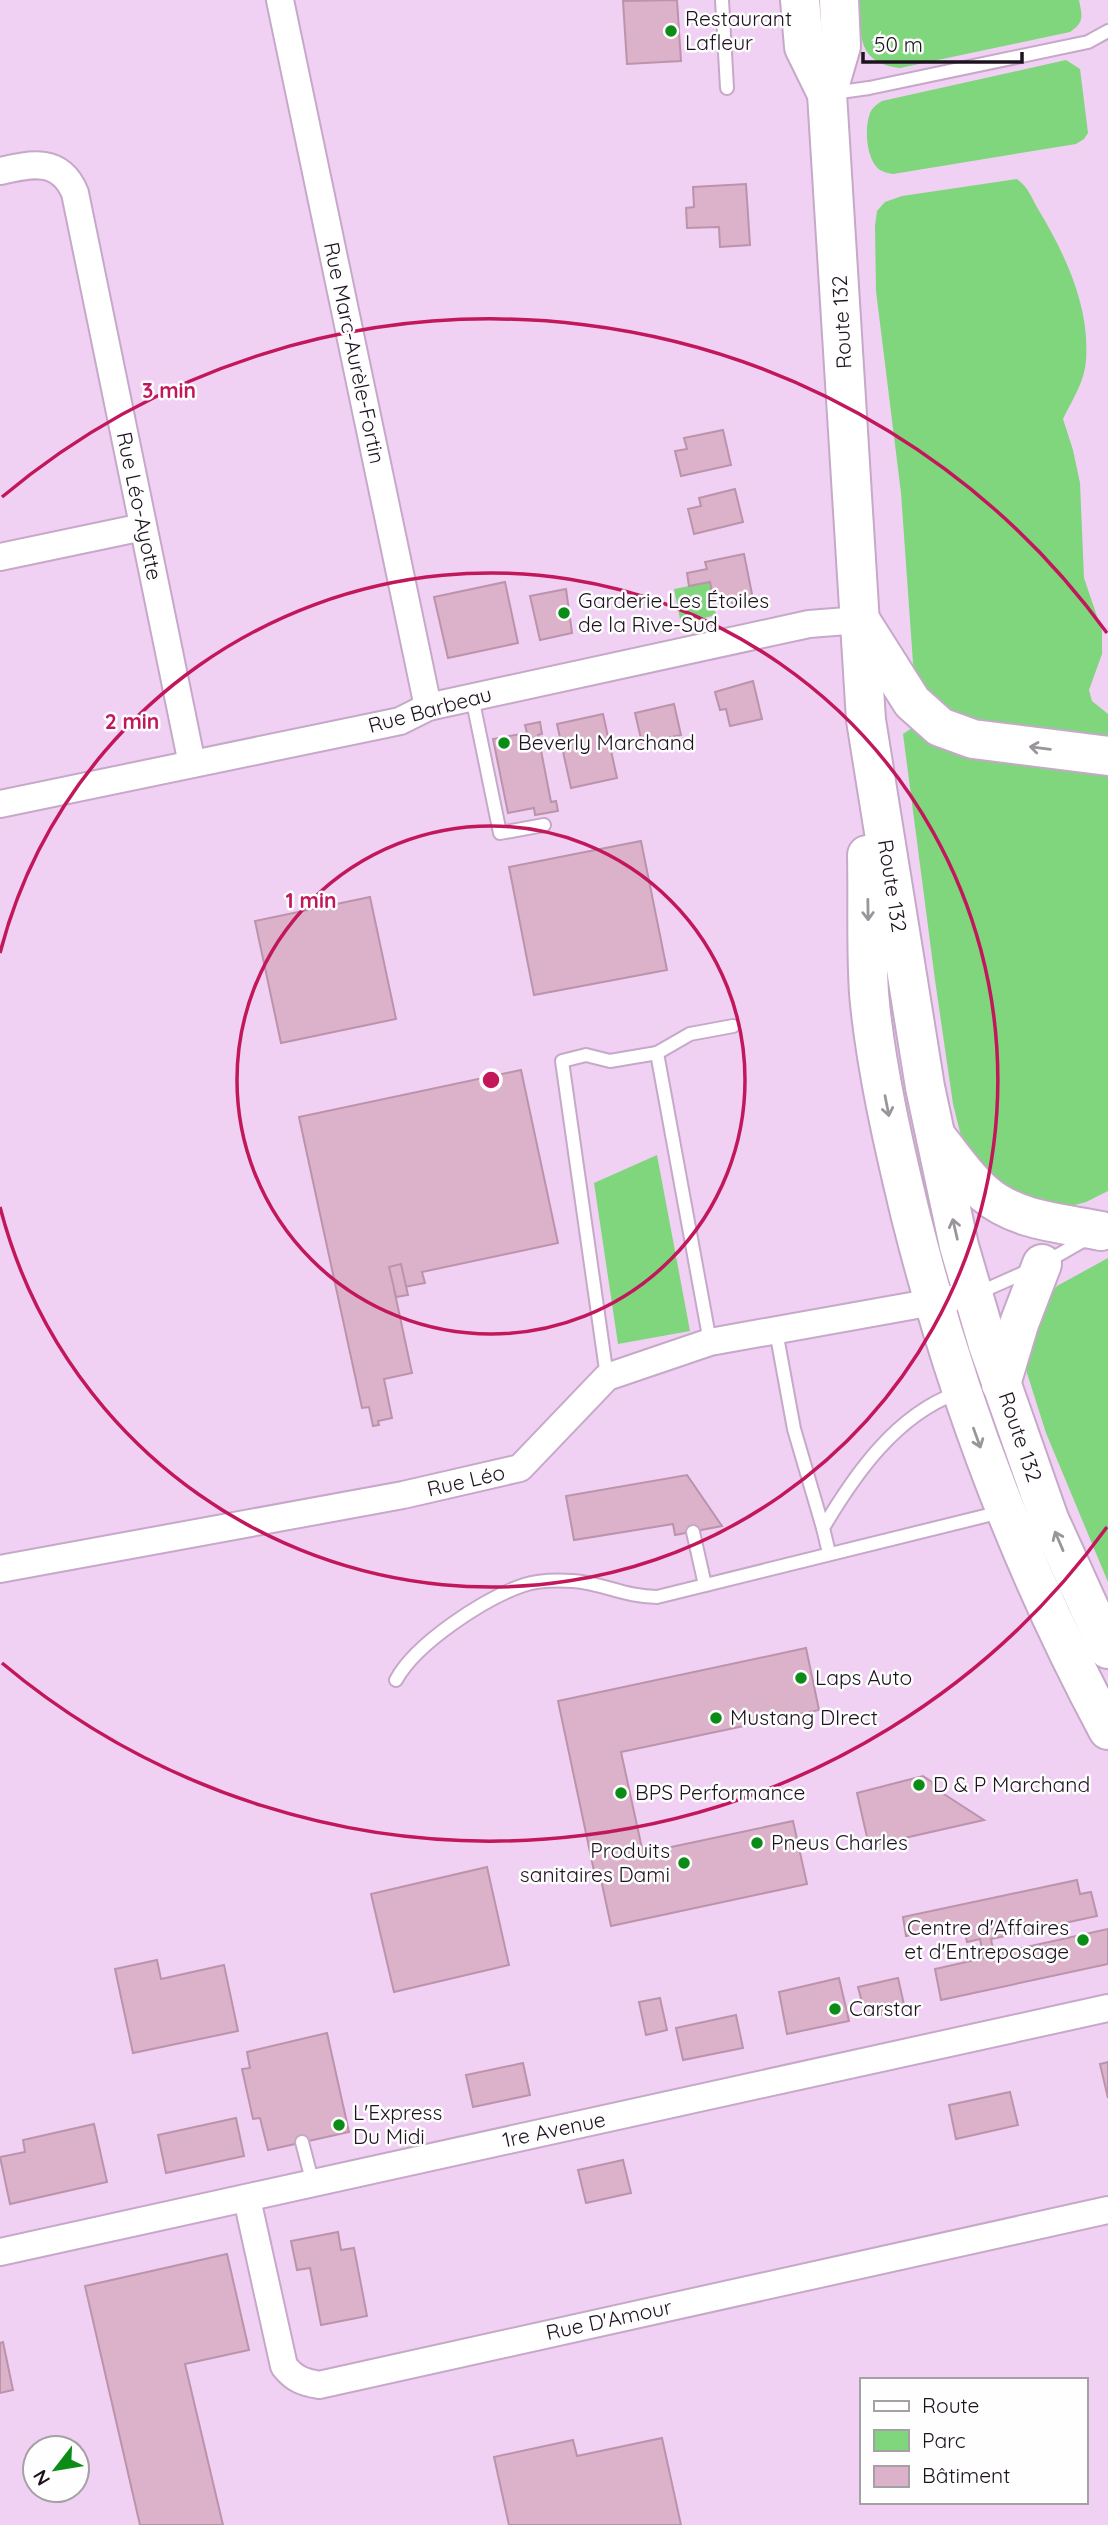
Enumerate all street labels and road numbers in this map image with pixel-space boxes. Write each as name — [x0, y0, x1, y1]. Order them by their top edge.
street label: Rue Marc-Aurèle-Fortin — [319, 240, 391, 466]
street label: Route 132 — [826, 275, 856, 369]
street label: Rue Léo-Ayotte — [112, 429, 168, 582]
street label: Rue Barbeau — [365, 680, 494, 738]
street label: Route 132 — [873, 838, 913, 934]
street label: Route 132 — [993, 1388, 1048, 1485]
street label: Rue Léo — [424, 1458, 507, 1502]
street label: 1re Avenue — [500, 2105, 608, 2153]
street label: Rue D'Amour — [543, 2293, 674, 2345]

